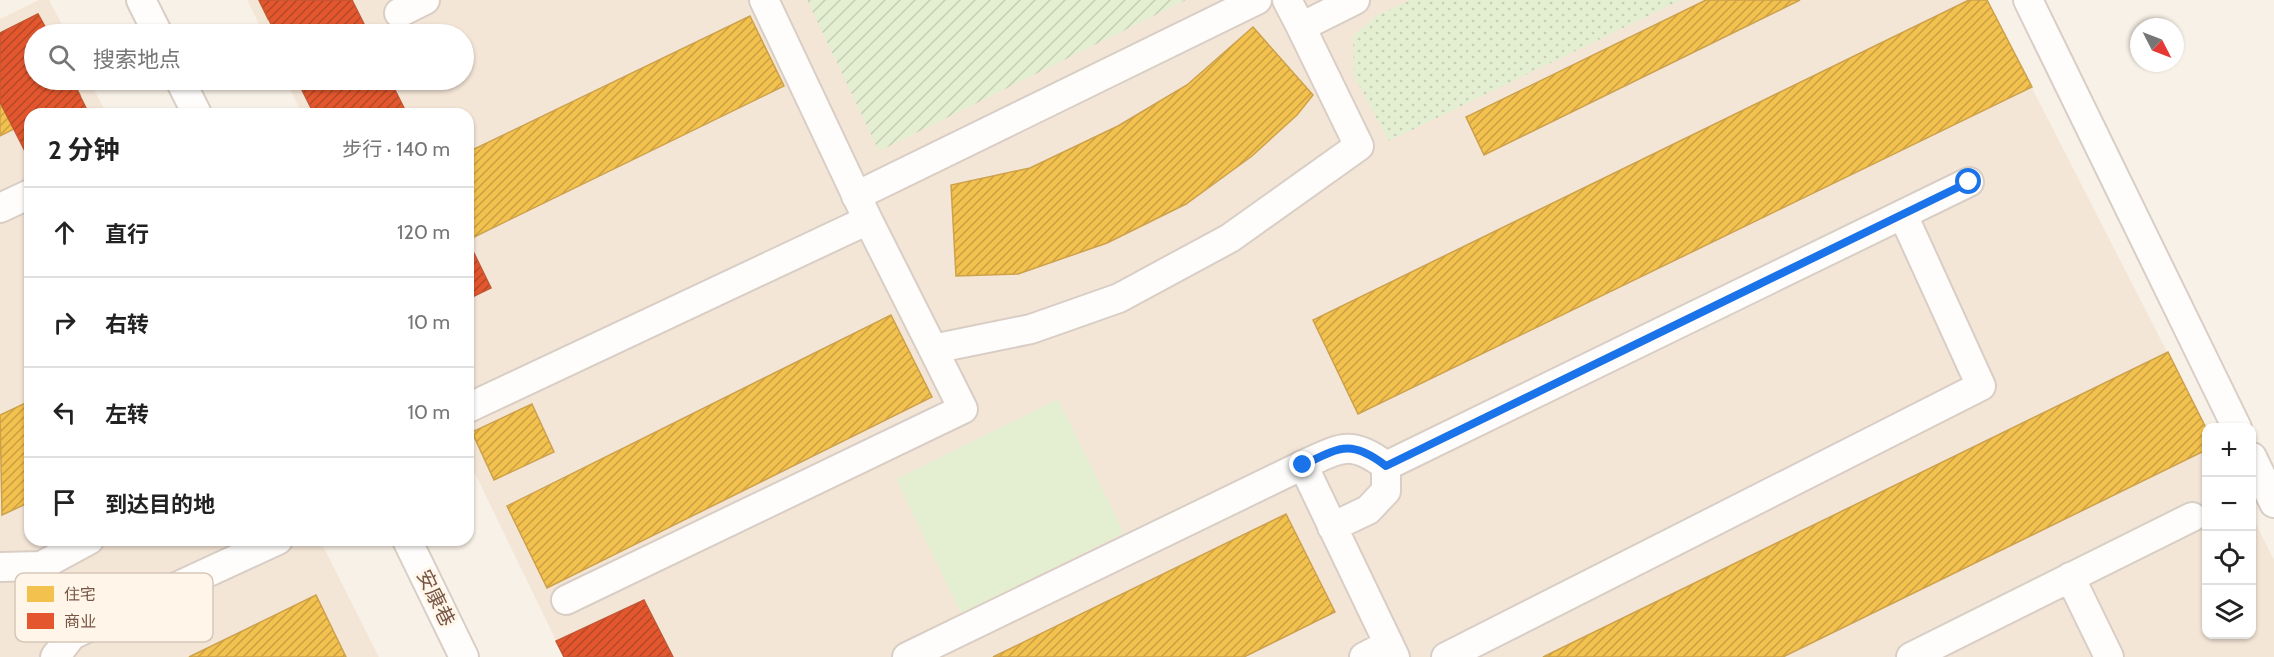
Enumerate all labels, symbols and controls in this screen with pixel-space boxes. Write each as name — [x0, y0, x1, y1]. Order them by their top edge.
north arrow — [2130, 18, 2184, 72]
search box — [24, 24, 474, 90]
icon: search — [45, 41, 78, 74]
text: 搜索地点 — [93, 46, 181, 73]
text: 2 分钟 — [48, 134, 120, 166]
text: 步行 · 140 m — [342, 137, 450, 161]
route start — [1955, 168, 1981, 194]
icon: ahead — [48, 216, 81, 249]
text: 120 m — [397, 220, 450, 244]
text: 直行 — [105, 221, 149, 248]
icon: right — [48, 306, 81, 339]
text: 10 m — [407, 310, 450, 334]
text: 右转 — [105, 311, 149, 338]
icon: left — [48, 396, 81, 429]
text: 10 m — [407, 400, 450, 424]
text: 左转 — [105, 401, 149, 428]
map controls — [2202, 423, 2256, 639]
button: + — [2202, 423, 2256, 477]
route end — [1289, 451, 1315, 477]
button: − — [2202, 477, 2256, 531]
icon: arrive — [48, 486, 81, 519]
text: 到达目的地 — [105, 491, 215, 518]
button: locate — [2202, 531, 2256, 585]
street label: 安康巷 — [412, 566, 460, 630]
legend — [15, 573, 213, 642]
text: 住宅 — [64, 585, 96, 604]
button: layers — [2202, 585, 2256, 639]
text: 商业 — [64, 612, 96, 631]

